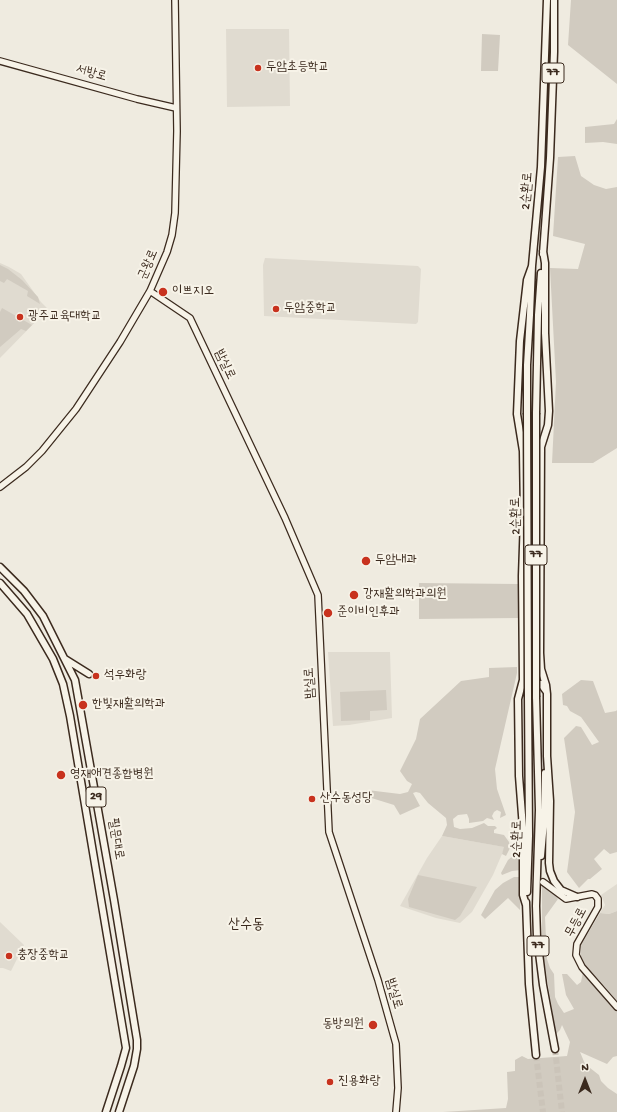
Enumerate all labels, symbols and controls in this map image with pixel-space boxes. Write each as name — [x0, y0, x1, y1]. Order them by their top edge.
place label: 두암초등학교 — [266, 60, 329, 76]
street label: 서방로 — [74, 62, 108, 86]
marker: 두암초등학교 — [253, 63, 263, 73]
road number: 77 — [542, 63, 564, 83]
street label: 2순환로 — [519, 172, 537, 210]
street label: 군왕로 — [136, 248, 162, 282]
place label: 이쁘지오 — [172, 284, 214, 300]
marker: 이쁘지오 — [157, 286, 169, 298]
place label: 두암중학교 — [284, 301, 336, 317]
marker: 두암중학교 — [271, 304, 281, 314]
place label: 광주교육대학교 — [28, 309, 101, 325]
marker: 광주교육대학교 — [15, 312, 25, 322]
street label: 밤실로 — [210, 347, 238, 383]
street label: 2순환로 — [509, 497, 525, 535]
road number: 77 — [525, 545, 547, 565]
place label: 두암내과 — [375, 553, 417, 569]
marker: 두암내과 — [360, 555, 372, 567]
place label: 강재활의학과의원 — [363, 587, 447, 603]
marker: 강재활의학과의원 — [348, 589, 360, 601]
place label: 준이비인후과 — [337, 605, 400, 621]
marker: 준이비인후과 — [322, 607, 334, 619]
street label: 밤실로 — [302, 667, 320, 699]
place label: 석우화랑 — [104, 668, 146, 684]
marker: 석우화랑 — [91, 671, 101, 681]
place label: 한빛재활의학과 — [92, 697, 165, 713]
marker: 한빛재활의학과 — [77, 699, 89, 711]
place label: 영재애견종합병원 — [70, 767, 154, 783]
marker: 영재애견종합병원 — [55, 769, 67, 781]
road number: 29 — [86, 787, 106, 807]
place label: 산수동성당 — [320, 791, 372, 807]
marker: 산수동성당 — [307, 794, 317, 804]
street label: 필문대로 — [104, 817, 126, 861]
street label: 2순환로 — [510, 820, 526, 858]
street label: 무등로 — [563, 905, 591, 941]
district label: 산수동 — [228, 917, 264, 935]
road number: 77 — [527, 936, 549, 956]
place label: 충장중학교 — [17, 948, 69, 964]
marker: 충장중학교 — [4, 951, 14, 961]
street label: 밤실로 — [381, 977, 405, 1011]
place label: 동방의원 — [322, 1017, 364, 1033]
marker: 동방의원 — [367, 1019, 379, 1031]
north arrow — [565, 1060, 605, 1100]
text: N — [581, 1062, 589, 1074]
place label: 진용화랑 — [338, 1074, 380, 1090]
marker: 진용화랑 — [325, 1077, 335, 1087]

